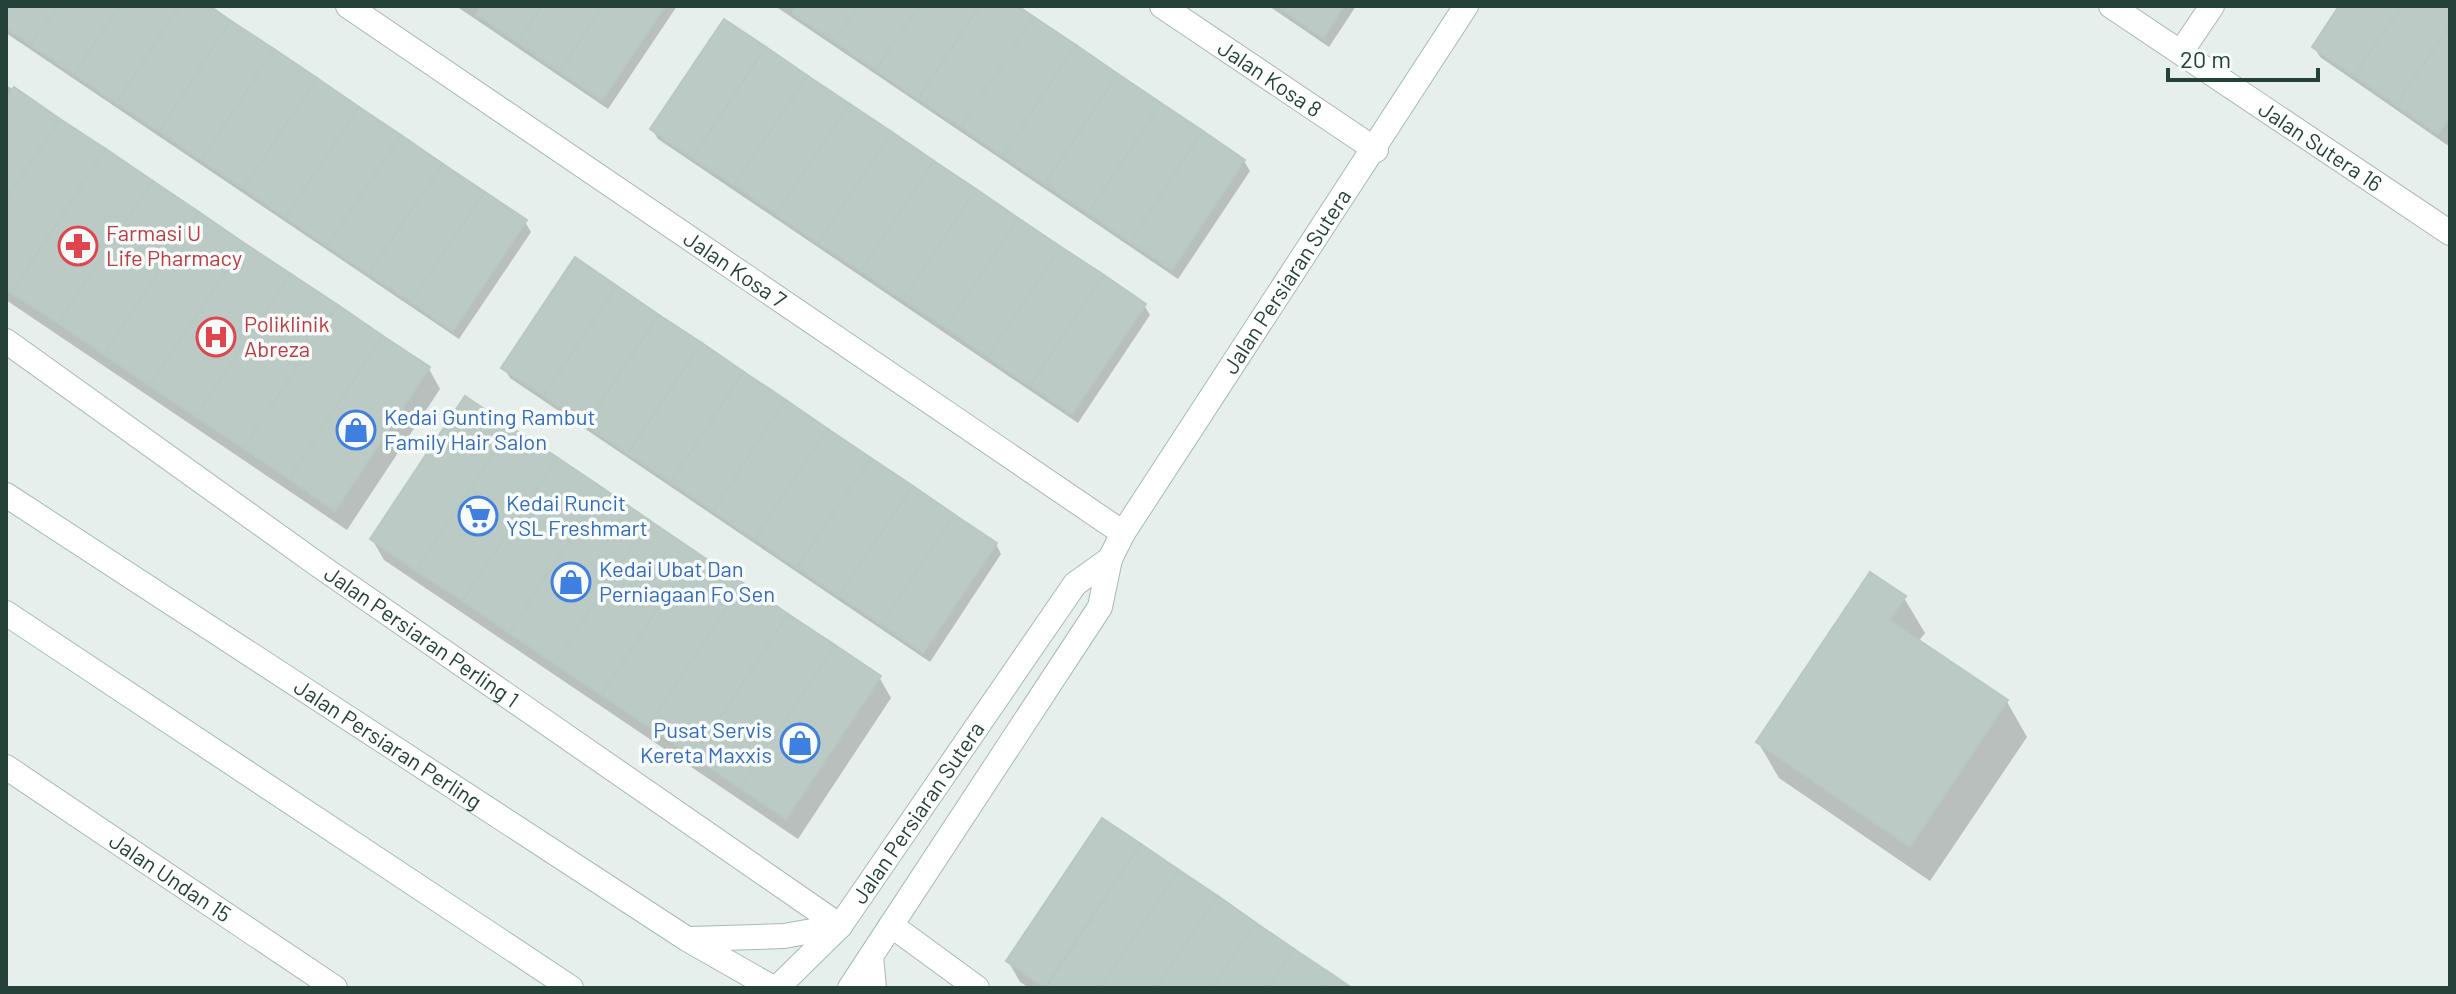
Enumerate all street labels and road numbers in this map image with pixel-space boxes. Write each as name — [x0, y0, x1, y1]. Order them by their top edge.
street label: Jalan Kosa 8 — [1214, 34, 1327, 122]
street label: Jalan Sutera 16 — [2254, 95, 2388, 196]
street label: Jalan Persiaran Sutera — [1216, 184, 1355, 378]
street label: Jalan Kosa 7 — [679, 224, 792, 312]
street label: Jalan Persiaran Perling 1 — [320, 559, 524, 712]
street label: Jalan Persiaran Perling — [290, 673, 487, 814]
street label: Jalan Persiaran Sutera — [845, 716, 989, 908]
street label: Jalan Undan 15 — [105, 826, 237, 927]

